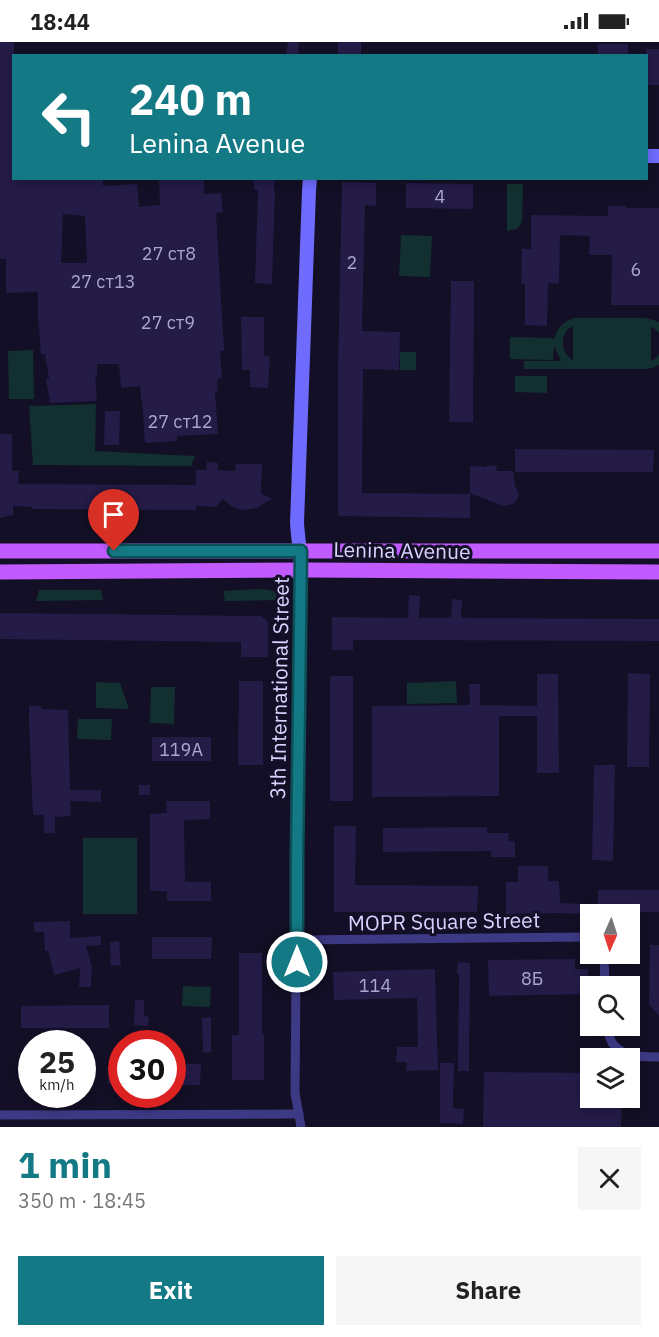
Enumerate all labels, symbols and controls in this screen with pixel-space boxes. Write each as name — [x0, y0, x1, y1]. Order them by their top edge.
text: 18:44 — [30, 7, 90, 36]
text: 240 m — [129, 72, 252, 127]
icon: left — [30, 78, 108, 156]
text: Lenina Avenue — [129, 125, 305, 160]
house number: 4 — [435, 185, 446, 208]
house number: 27 ст8 — [142, 242, 196, 265]
house number: 2 — [347, 251, 357, 274]
house number: 6 — [631, 258, 641, 281]
house number: 27 ст13 — [70, 270, 136, 293]
house number: 27 ст9 — [141, 311, 195, 334]
house number: 27 ст12 — [147, 410, 213, 433]
pin — [88, 489, 139, 551]
icon: arrive — [97, 498, 130, 531]
street label: Lenina Avenue — [333, 535, 471, 565]
street label: 3th International Street — [263, 576, 295, 800]
house number: 119А — [159, 738, 203, 761]
north arrow — [580, 904, 640, 964]
map controls — [580, 904, 640, 1108]
street label: MOPR Square Street — [348, 905, 540, 937]
position arrow — [265, 930, 329, 994]
house number: 8Б — [521, 967, 543, 990]
house number: 114 — [359, 974, 391, 997]
button: search — [580, 976, 640, 1036]
speed limit sign: 30 — [108, 1030, 186, 1108]
text: 25 — [39, 1042, 75, 1081]
button: layers — [580, 1048, 640, 1108]
text: km/h — [39, 1075, 75, 1094]
text: 1 min — [18, 1141, 112, 1188]
button: close — [578, 1147, 641, 1210]
text: 350 m · 18:45 — [18, 1187, 146, 1214]
button: Exit — [18, 1256, 324, 1325]
button: Share — [336, 1256, 641, 1325]

